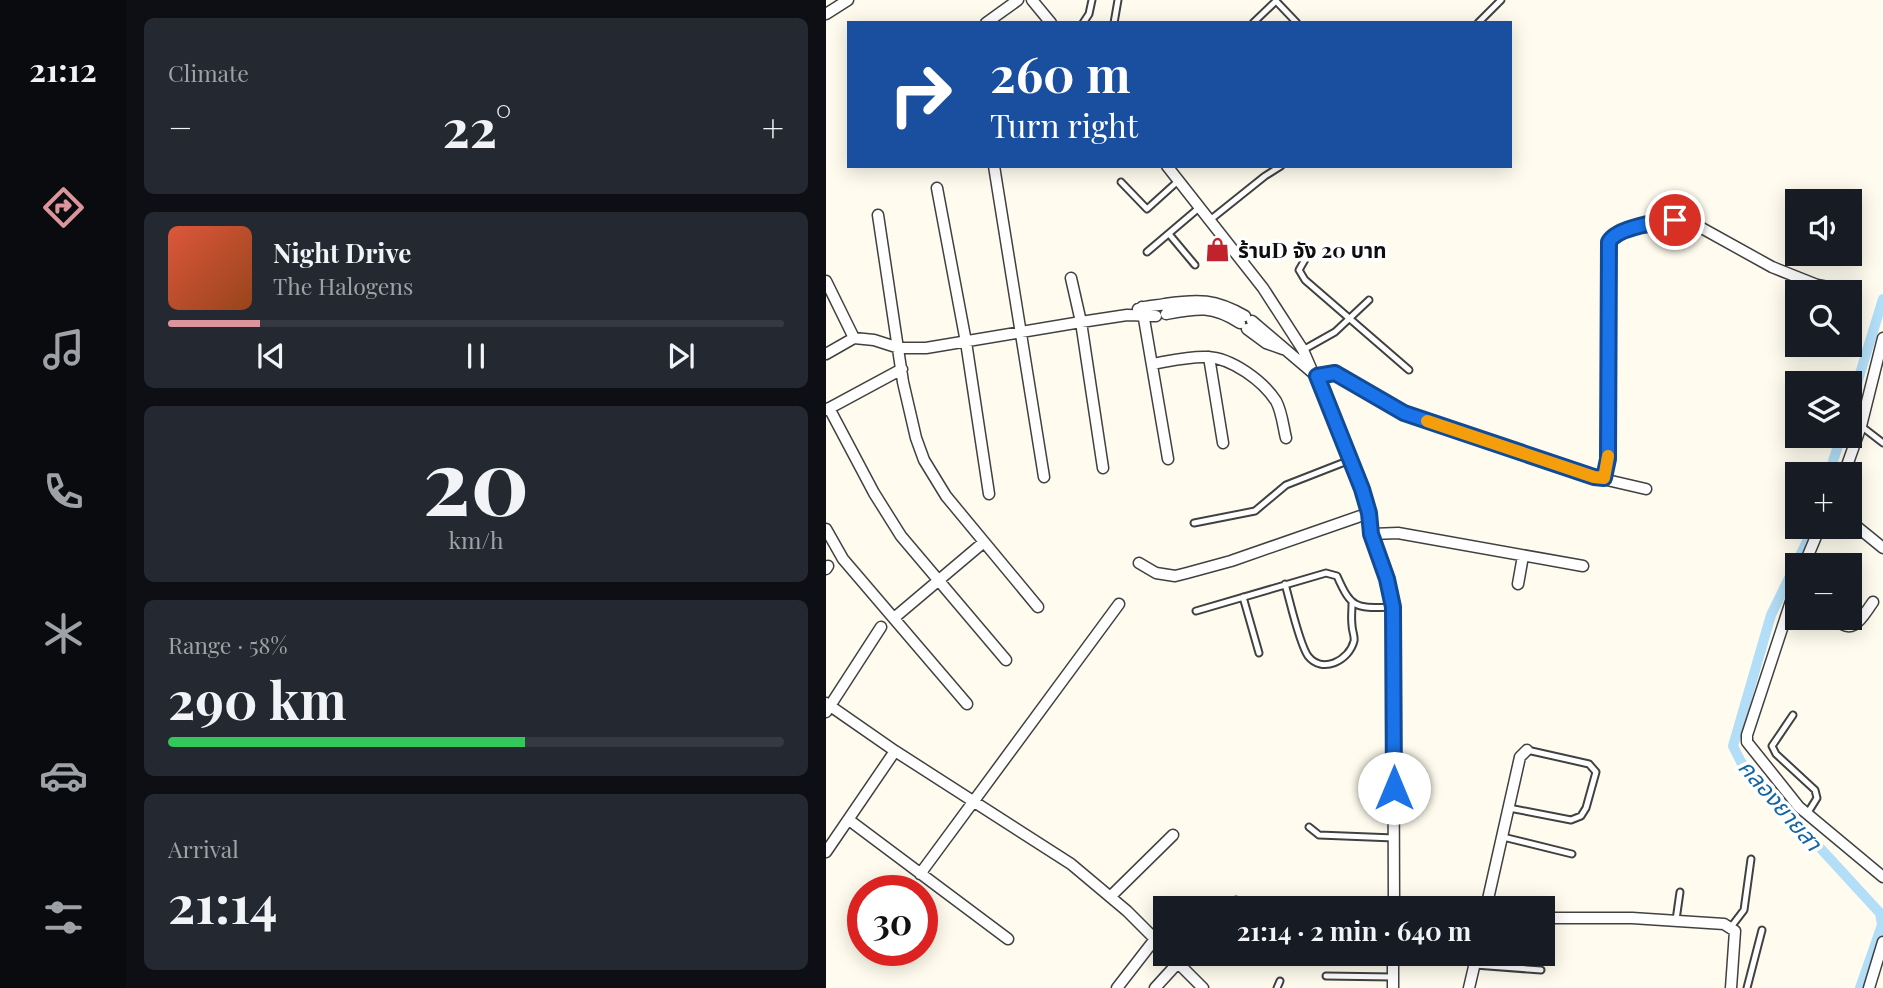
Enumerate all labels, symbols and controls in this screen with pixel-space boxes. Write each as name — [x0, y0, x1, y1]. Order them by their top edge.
text: 260 m — [990, 40, 1130, 105]
text: 21:12 — [29, 47, 97, 90]
icon: right — [875, 49, 966, 140]
text: Climate — [168, 57, 249, 88]
text: 22° — [443, 92, 512, 161]
text: − — [168, 101, 193, 152]
text: + — [762, 101, 784, 152]
text: Turn right — [990, 103, 1138, 146]
icon: directions — [39, 183, 88, 232]
map controls — [1785, 189, 1862, 630]
button: sound — [1785, 189, 1862, 266]
pin — [1645, 190, 1705, 250]
icon: arrive — [1656, 201, 1694, 239]
text: Night Drive — [273, 235, 411, 270]
shop icon: ร้านD จัง 20 บาท — [1204, 235, 1232, 263]
place label: ร้านD จัง 20 บาท — [1238, 235, 1387, 263]
text: The Halogens — [273, 270, 413, 301]
button: search — [1785, 280, 1862, 357]
icon: music — [39, 325, 88, 374]
icon: previous — [252, 337, 290, 375]
icon: pause — [457, 337, 495, 375]
icon: next — [662, 337, 700, 375]
button: layers — [1785, 371, 1862, 448]
text: 20 — [423, 418, 529, 539]
button: + — [1785, 462, 1862, 539]
icon: phone — [39, 467, 88, 516]
text: km/h — [448, 524, 504, 555]
button: − — [1785, 553, 1862, 630]
icon: climate — [39, 609, 88, 658]
text: Range · 58% — [168, 629, 288, 660]
text: 290 km — [168, 664, 346, 733]
icon: car — [39, 751, 88, 800]
position arrow — [1357, 751, 1431, 825]
water label: คลองยายสา — [1733, 752, 1831, 858]
text: Arrival — [168, 833, 239, 864]
text: 21:14 — [168, 868, 278, 937]
speed limit sign: 30 — [847, 875, 938, 966]
icon: filters — [39, 893, 88, 942]
text: 21:14 · 2 min · 640 m — [1237, 913, 1471, 948]

